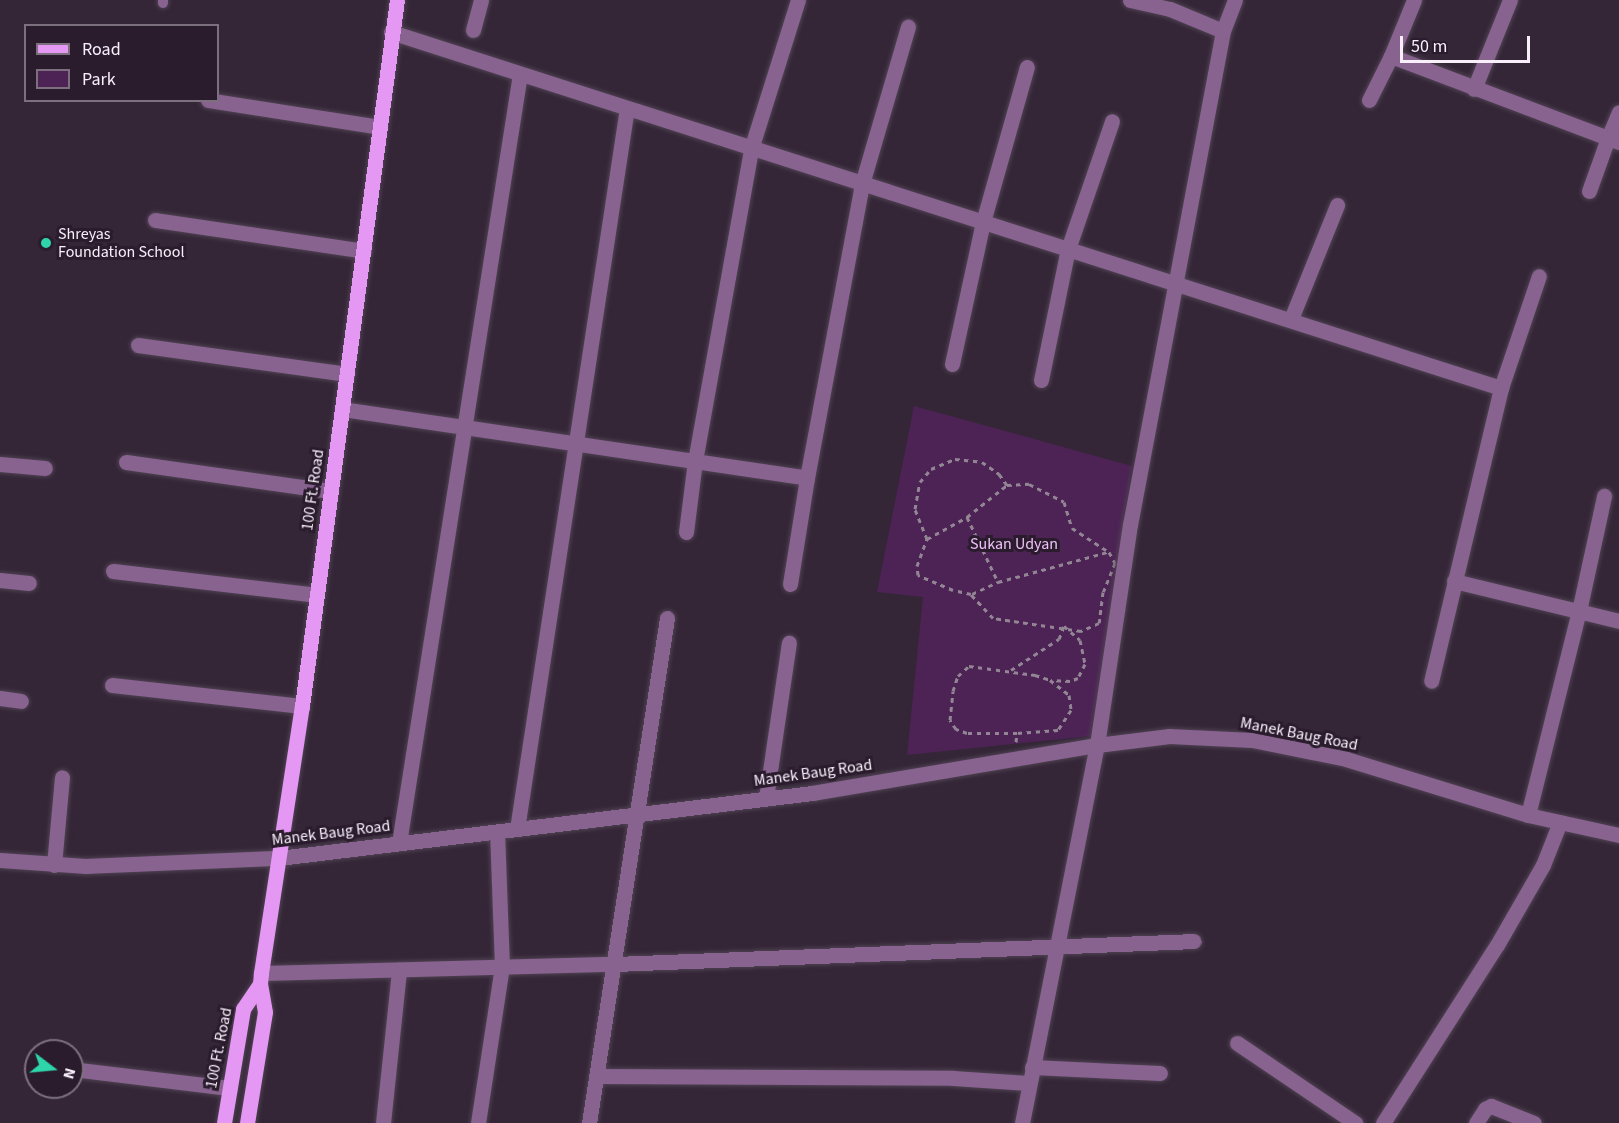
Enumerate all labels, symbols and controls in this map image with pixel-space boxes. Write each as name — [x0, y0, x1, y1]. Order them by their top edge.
legend — [24, 24, 219, 102]
scale bar — [1403, 24, 1534, 62]
text: 50 m — [1411, 34, 1447, 59]
text: Road — [82, 37, 121, 62]
text: Park — [82, 67, 116, 92]
place label: Shreyas Foundation School — [58, 224, 184, 262]
marker: Shreyas Foundation School — [39, 236, 53, 250]
street label: 100 Ft. Road — [298, 448, 328, 532]
park label: Sukan Udyan — [970, 534, 1058, 554]
street label: Manek Baug Road — [1239, 713, 1359, 755]
street label: Manek Baug Road — [753, 755, 873, 791]
street label: Manek Baug Road — [271, 816, 391, 850]
street label: 100 Ft. Road — [202, 1006, 236, 1090]
north arrow — [24, 1039, 84, 1099]
text: N — [57, 1065, 81, 1082]

